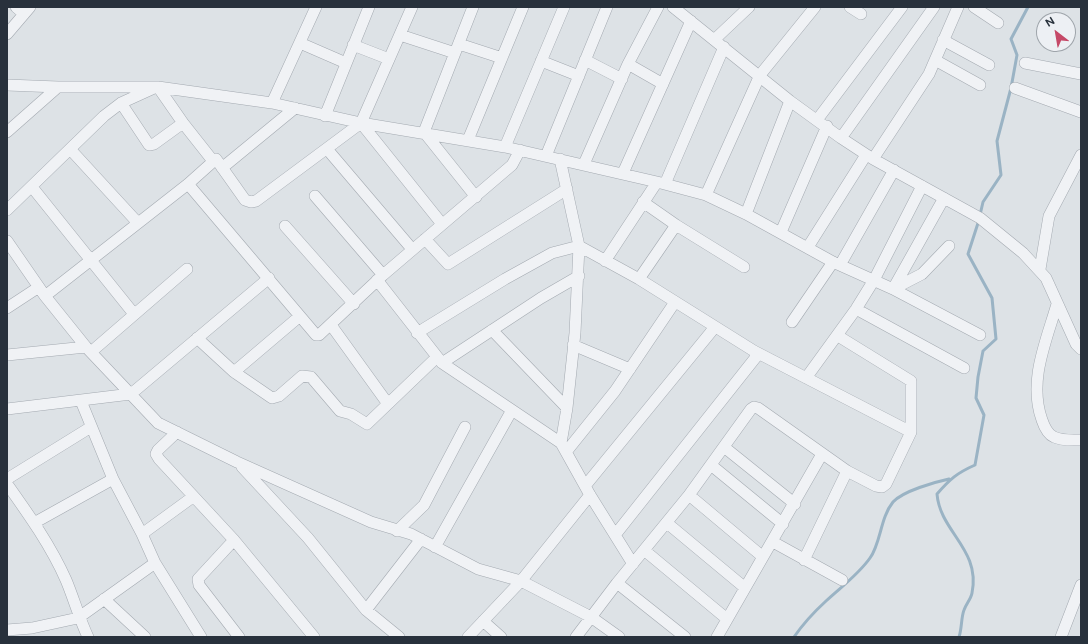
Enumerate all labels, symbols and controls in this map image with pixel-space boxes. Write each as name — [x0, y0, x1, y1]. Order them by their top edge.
north arrow — [1036, 12, 1076, 52]
text: N — [1043, 14, 1057, 30]

